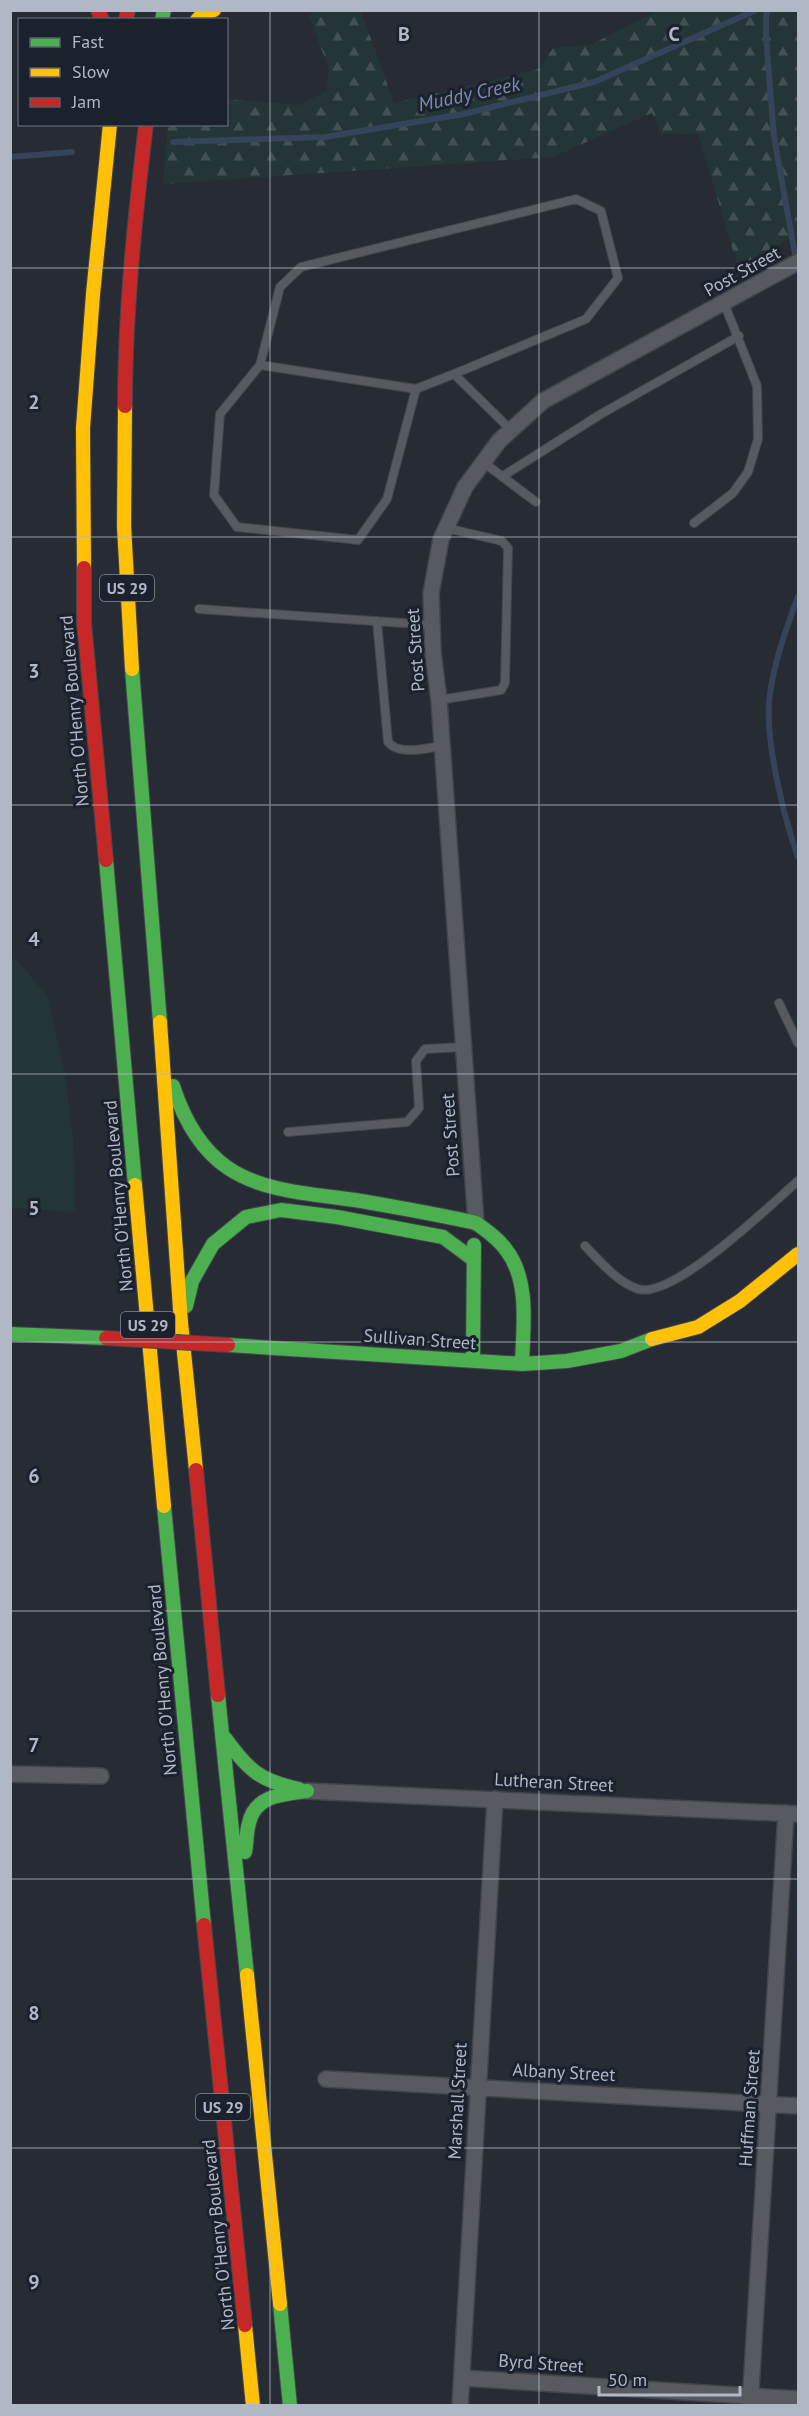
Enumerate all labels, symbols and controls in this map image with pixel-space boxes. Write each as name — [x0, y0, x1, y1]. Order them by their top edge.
legend — [18, 18, 228, 126]
text: B — [398, 21, 410, 47]
text: C — [668, 21, 680, 47]
text: Fast — [72, 30, 104, 53]
text: Slow — [72, 60, 110, 83]
water label: Muddy Creek — [416, 70, 523, 117]
text: Jam — [71, 90, 101, 113]
street label: Post Street — [700, 241, 784, 301]
text: 2 — [28, 389, 40, 415]
road number: US 29 — [100, 575, 154, 601]
street label: Post Street — [401, 608, 429, 692]
street label: North O'Henry Boulevard — [54, 615, 94, 807]
text: 3 — [28, 658, 40, 684]
text: 4 — [28, 926, 40, 952]
street label: Post Street — [436, 1093, 464, 1177]
street label: North O'Henry Boulevard — [98, 1100, 138, 1292]
text: 5 — [28, 1195, 40, 1221]
road number: US 29 — [121, 1312, 175, 1338]
street label: Sullivan Street — [363, 1324, 477, 1354]
text: 6 — [28, 1463, 40, 1489]
street label: North O'Henry Boulevard — [142, 1584, 182, 1776]
text: 7 — [28, 1732, 40, 1758]
street label: Lutheran Street — [494, 1767, 614, 1797]
text: 8 — [28, 2000, 40, 2026]
street label: Marshall Street — [442, 2042, 472, 2160]
street label: Huffman Street — [733, 2049, 765, 2167]
street label: Albany Street — [512, 2058, 616, 2086]
road number: US 29 — [196, 2094, 250, 2120]
street label: North O'Henry Boulevard — [197, 2138, 239, 2332]
text: 9 — [28, 2269, 40, 2295]
street label: Byrd Street — [498, 2349, 584, 2377]
scale bar — [599, 2359, 740, 2397]
text: 50 m — [608, 2368, 647, 2391]

